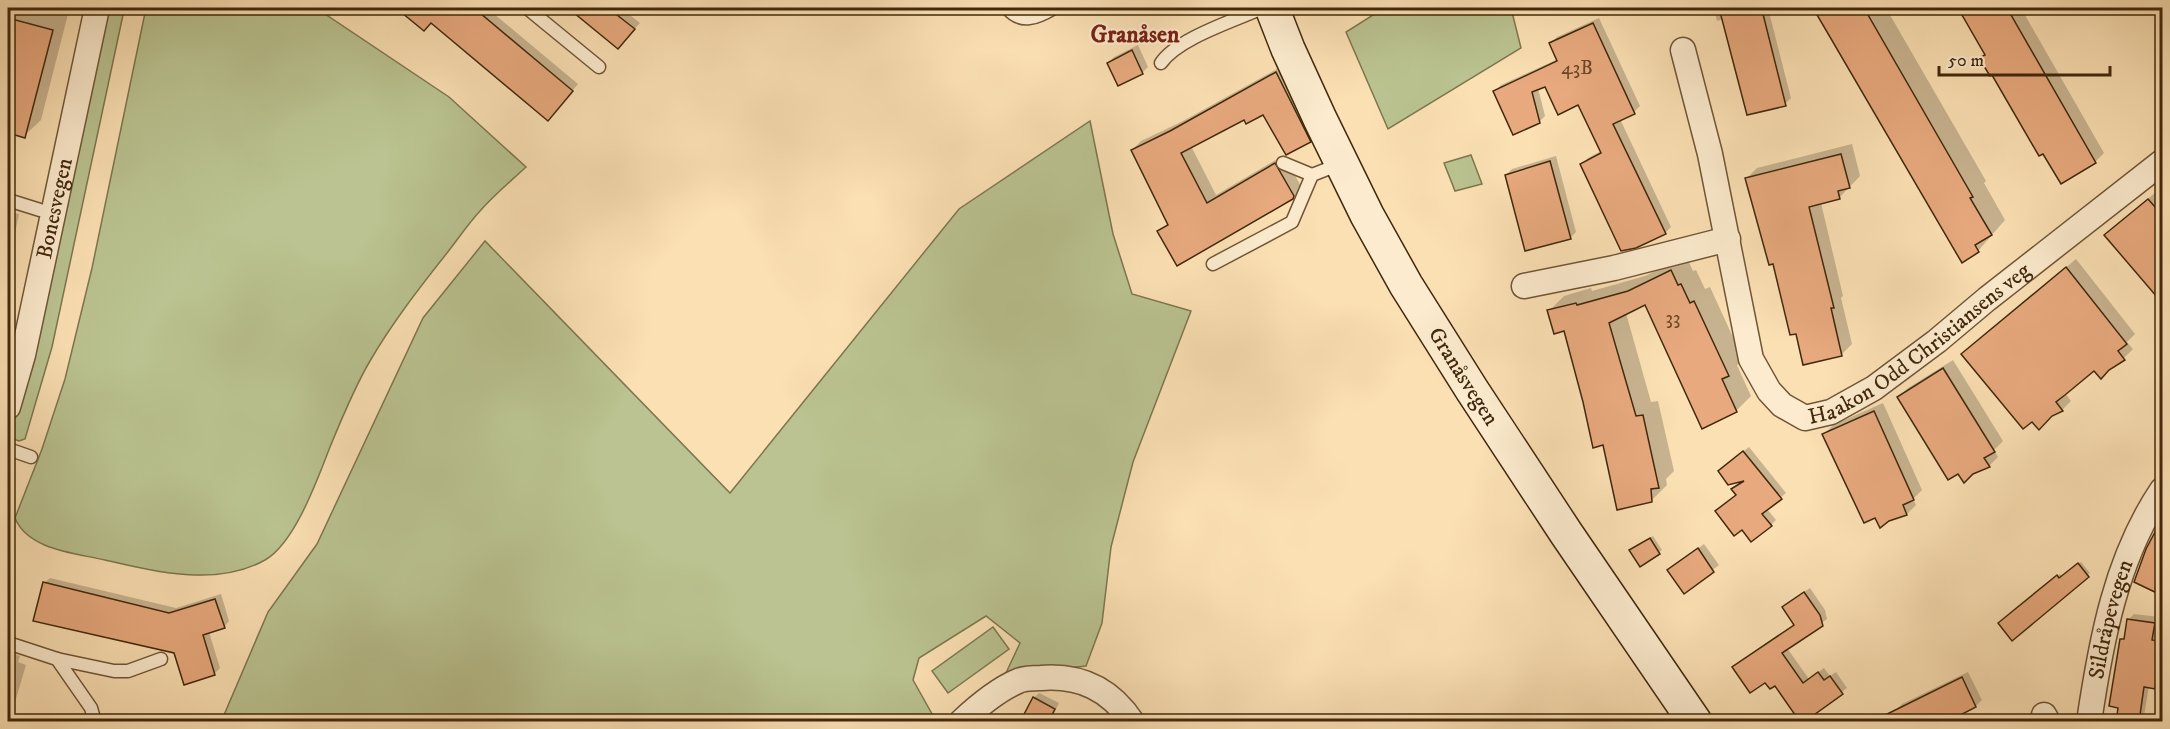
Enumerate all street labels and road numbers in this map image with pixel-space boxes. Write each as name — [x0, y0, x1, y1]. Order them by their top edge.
street label: Bonesvegen — [30, 155, 78, 261]
street label: Haakon Odd Christiansens veg — [1805, 257, 2036, 430]
street label: Granåsvegen — [1422, 322, 1505, 431]
street label: Sildråpevegen — [2083, 555, 2139, 681]

